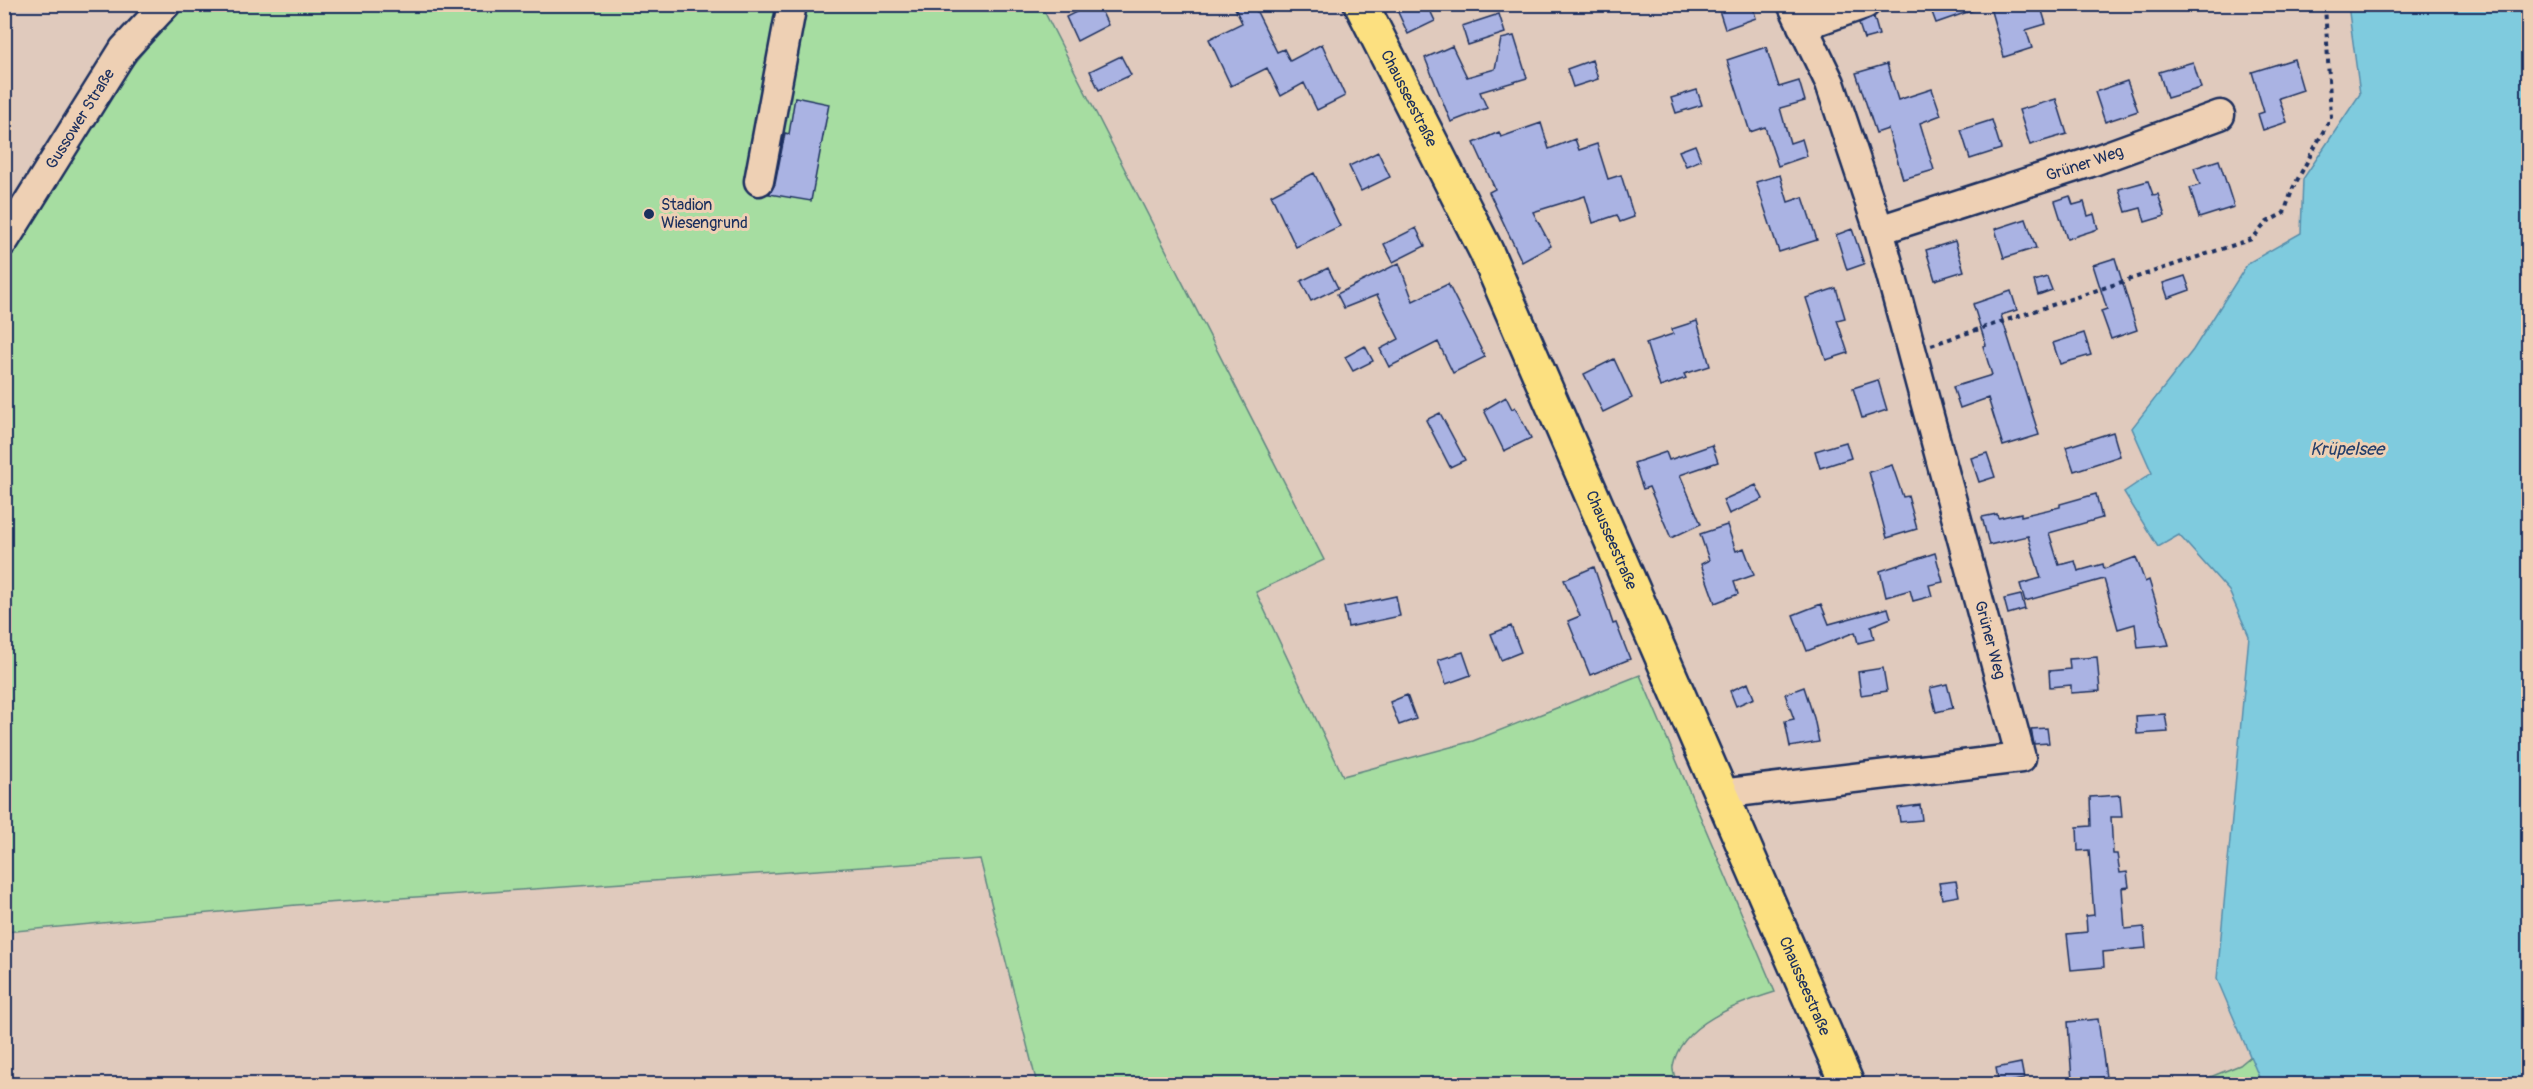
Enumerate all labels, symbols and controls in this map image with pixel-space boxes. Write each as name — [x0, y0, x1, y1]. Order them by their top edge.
street label: Chausseestraße — [1376, 47, 1442, 151]
street label: Gussower Straße — [41, 65, 119, 173]
street label: Grüner Weg — [2043, 141, 2126, 186]
place label: Stadion Wiesengrund — [661, 195, 748, 233]
marker: Stadion Wiesengrund — [642, 207, 656, 221]
water label: Krüpelsee — [2310, 438, 2386, 461]
street label: Chausseestraße — [1581, 488, 1642, 593]
street label: Grüner Weg — [1970, 599, 2010, 681]
street label: Chausseestraße — [1774, 933, 1835, 1039]

